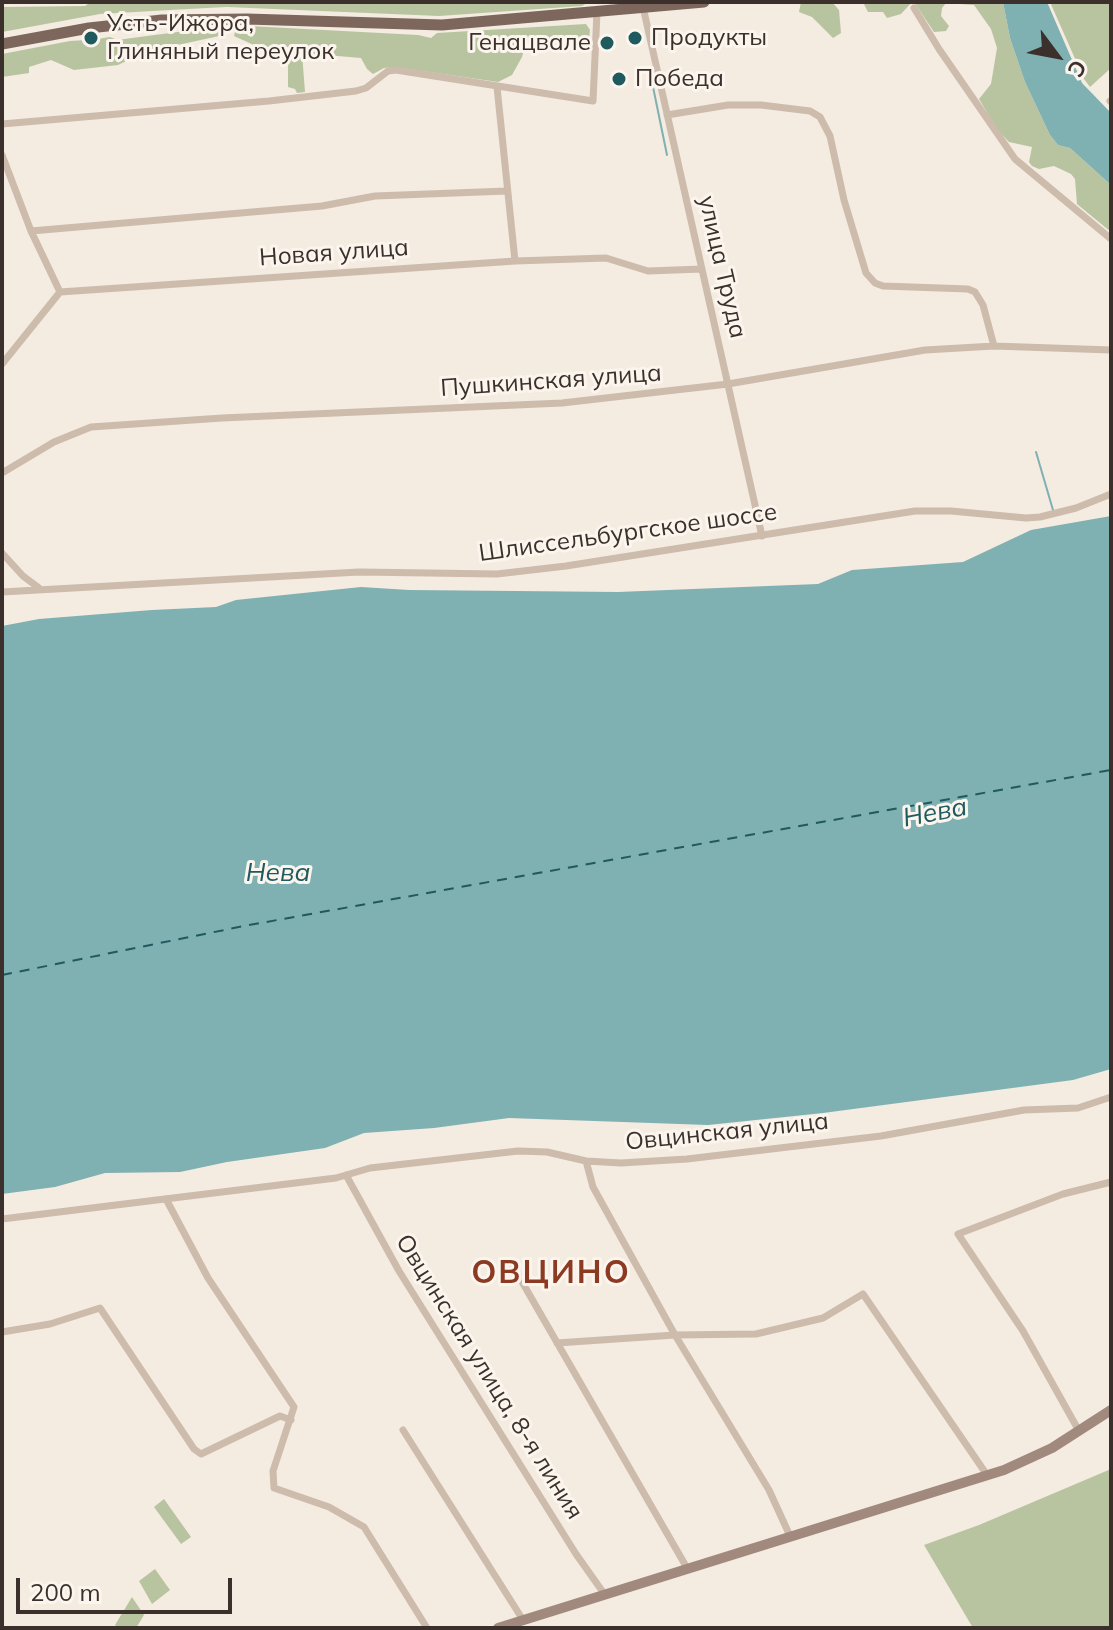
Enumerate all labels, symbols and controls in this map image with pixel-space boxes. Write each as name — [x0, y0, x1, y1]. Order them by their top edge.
place label: Усть-Ижора, Глиняный переулок — [107, 10, 334, 66]
north arrow — [1017, 16, 1097, 96]
place label: Продукты — [651, 24, 767, 52]
marker: Усть-Ижора, Глиняный переулок — [82, 29, 100, 47]
place label: Генацвале — [468, 29, 591, 57]
marker: Продукты — [626, 29, 644, 47]
marker: Генацвале — [598, 34, 616, 52]
text: С — [1061, 55, 1093, 83]
place label: Победа — [635, 65, 724, 93]
marker: Победа — [610, 70, 628, 88]
street label: улица Труда — [692, 193, 752, 341]
street label: Новая улица — [258, 233, 410, 273]
street label: Пушкинская улица — [439, 359, 663, 403]
street label: Шлиссельбургское шоссе — [477, 498, 779, 568]
water label: Нева — [900, 792, 970, 834]
water label: Нева — [246, 857, 310, 889]
street label: Овцинская улица — [624, 1107, 830, 1157]
street label: Овцинская улица, 8-я линия — [389, 1229, 589, 1525]
district label: ОВЦИНО — [471, 1254, 631, 1292]
scale bar — [20, 1562, 236, 1612]
text: 200 m — [30, 1577, 101, 1607]

